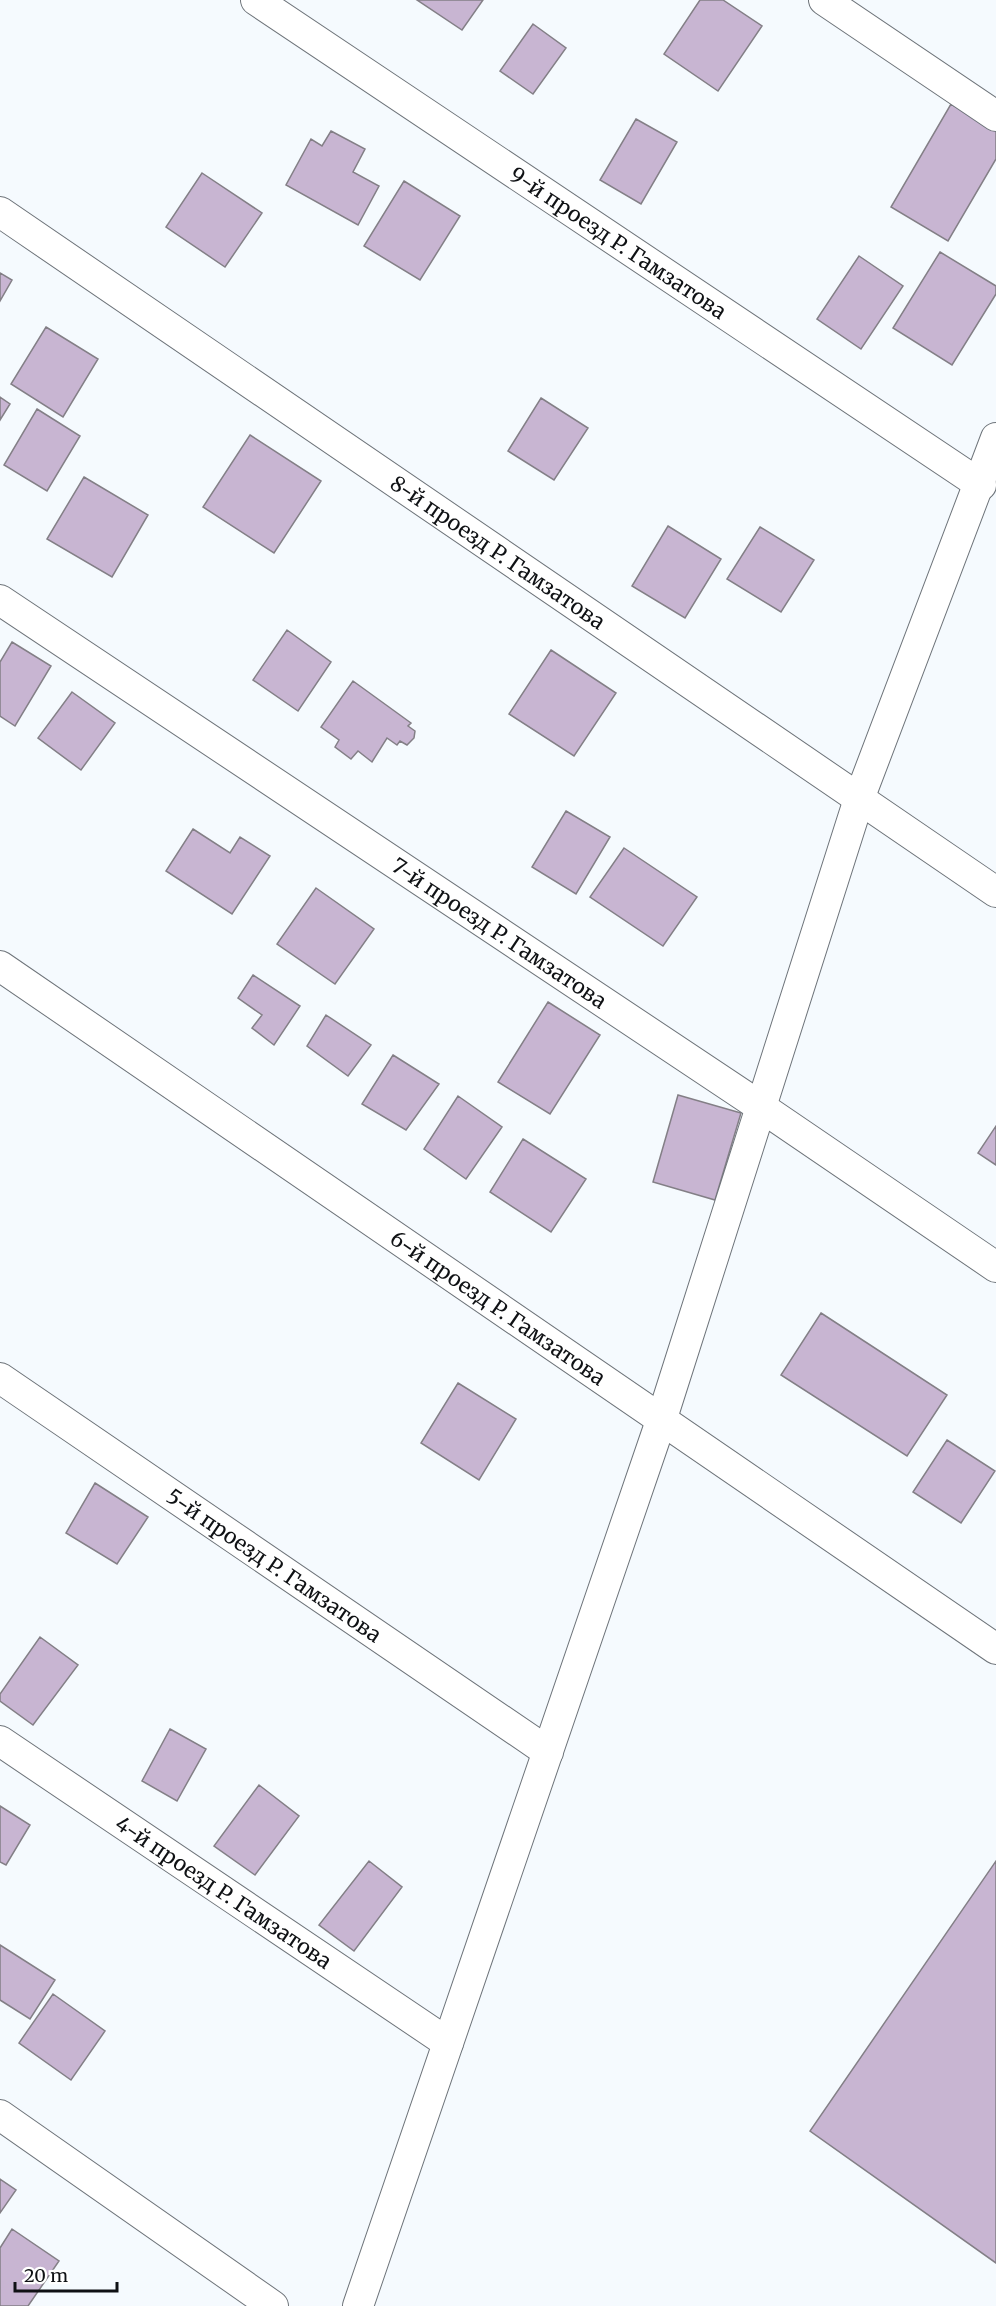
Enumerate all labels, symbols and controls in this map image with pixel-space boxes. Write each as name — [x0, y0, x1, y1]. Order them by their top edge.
street label: 9-й проезд Р. Гамзатова — [505, 160, 732, 324]
street label: 8-й проезд Р. Гамзатова — [385, 469, 611, 635]
street label: 7-й проезд Р. Гамзатова — [387, 851, 612, 1014]
street label: 6-й проезд Р. Гамзатова — [385, 1224, 611, 1391]
street label: 5-й проезд Р. Гамзатова — [162, 1482, 387, 1648]
street label: 4-й проезд Р. Гамзатова — [111, 1810, 337, 1974]
scale bar — [15, 2255, 117, 2293]
text: 20 m — [24, 2264, 68, 2287]

